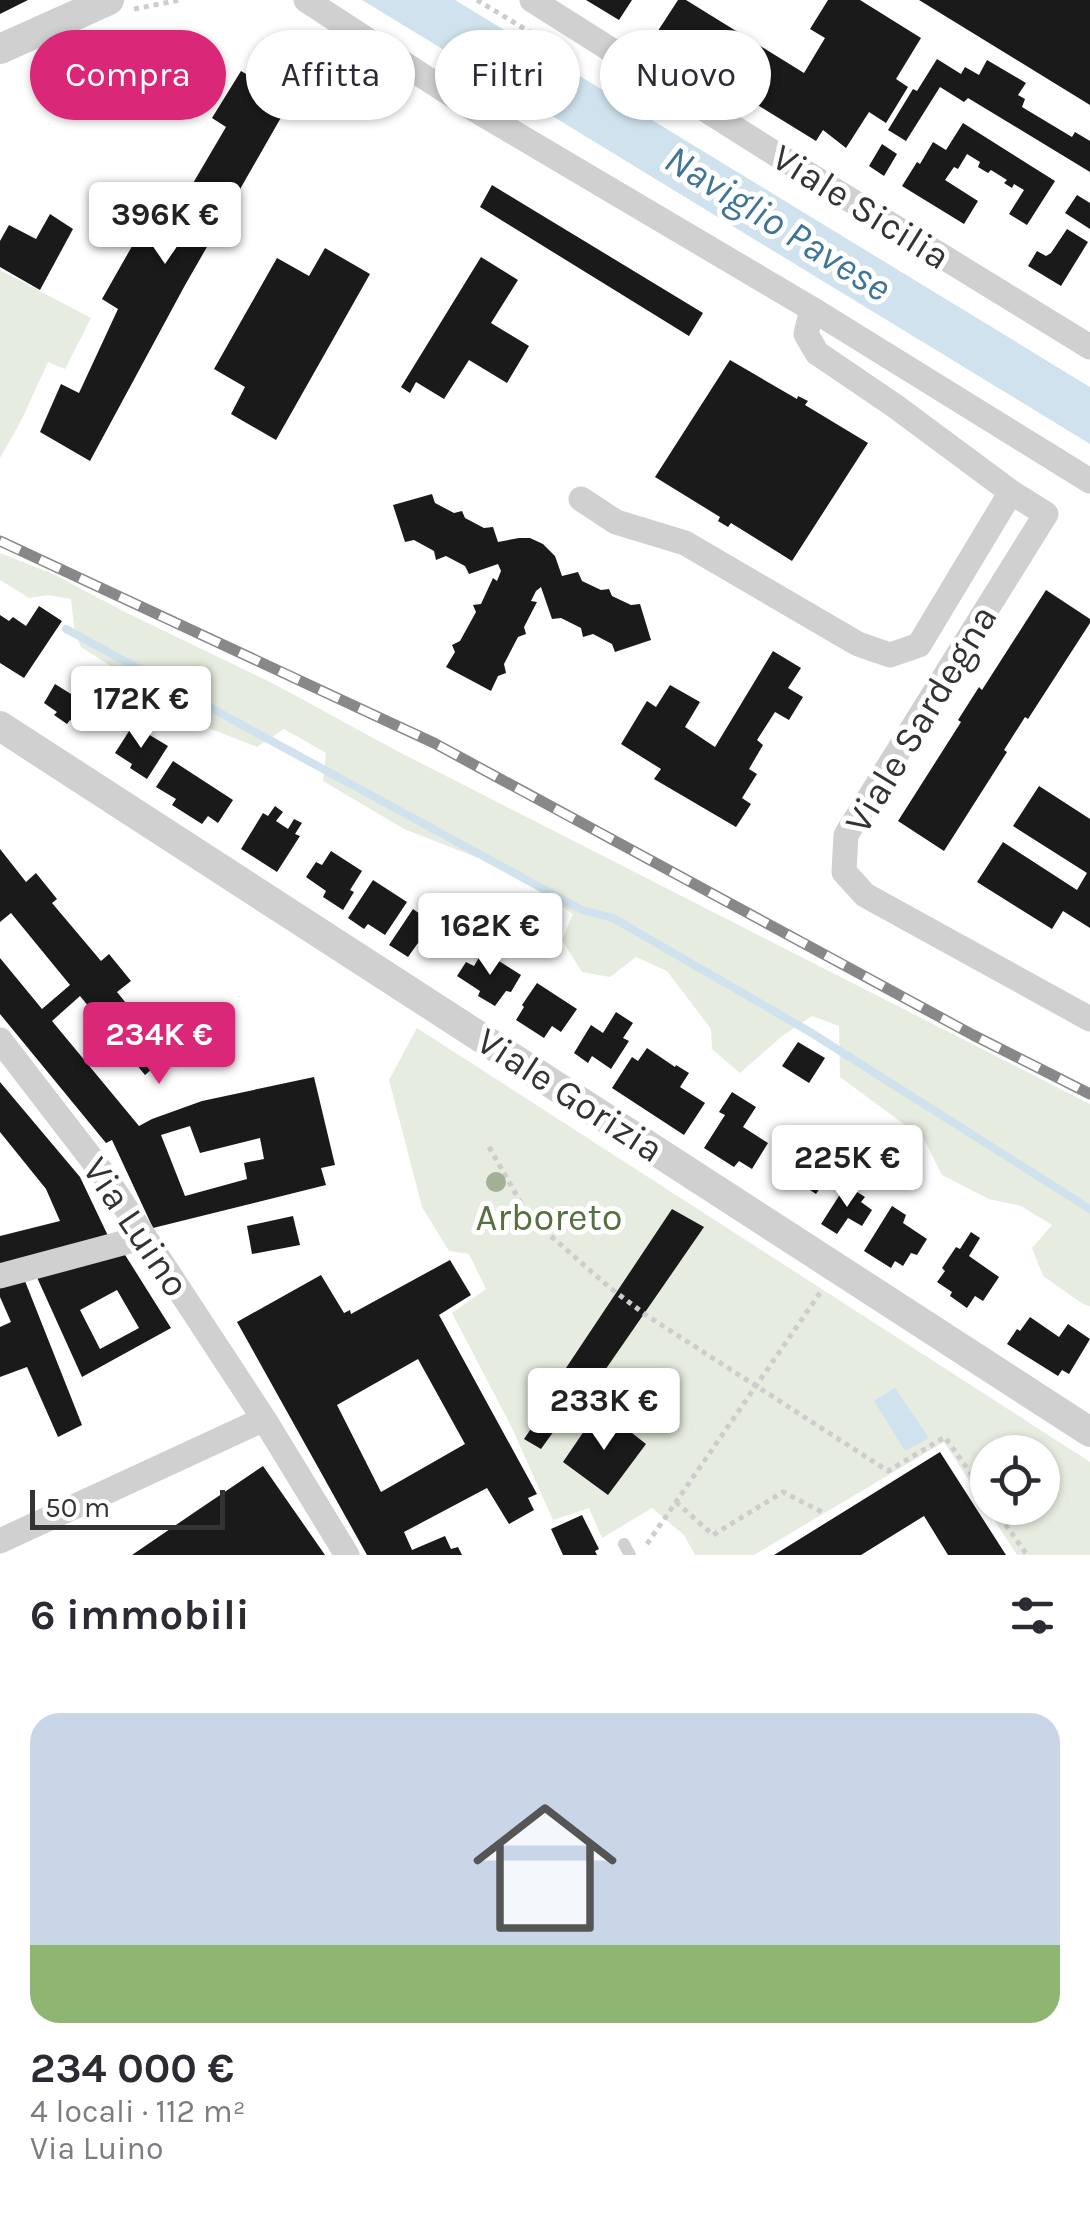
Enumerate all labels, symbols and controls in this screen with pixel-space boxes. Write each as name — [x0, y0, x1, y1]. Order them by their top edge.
chip: Compra — [30, 30, 226, 120]
chip: Affitta — [246, 30, 415, 120]
chip: Filtri — [435, 30, 580, 120]
chip: Nuovo — [600, 30, 771, 120]
water label: Naviglio Pavese — [656, 135, 900, 311]
street label: Viale Sicilia — [764, 135, 958, 279]
pin: 396K € — [84, 182, 246, 267]
text: 396K € — [111, 196, 219, 233]
street label: Viale Sardegna — [835, 597, 1007, 841]
pin: 172K € — [60, 666, 222, 751]
text: 172K € — [93, 680, 189, 717]
pin: 162K € — [409, 893, 571, 978]
text: 162K € — [440, 907, 540, 944]
pin: 234K € — [78, 1002, 240, 1087]
text: 234K € — [105, 1016, 213, 1053]
street label: Viale Gorizia — [468, 1018, 672, 1172]
pin: 225K € — [766, 1125, 928, 1210]
text: 225K € — [794, 1139, 900, 1176]
street label: Via Luino — [73, 1149, 199, 1305]
park label: Arboreto — [475, 1195, 623, 1240]
pin: 233K € — [523, 1368, 685, 1453]
text: 233K € — [550, 1382, 658, 1419]
map controls — [970, 1435, 1060, 1525]
button: locate — [970, 1435, 1060, 1525]
scale bar — [30, 1485, 225, 1530]
text: 50 m — [45, 1491, 110, 1524]
icon: filters — [1005, 1588, 1060, 1643]
text: 6 immobili — [30, 1590, 250, 1640]
icon: home — [455, 1778, 635, 1958]
text: 234 000 € — [30, 2043, 234, 2093]
text: 4 locali · 112 m² — [30, 2093, 246, 2130]
text: Via Luino — [30, 2130, 163, 2167]

